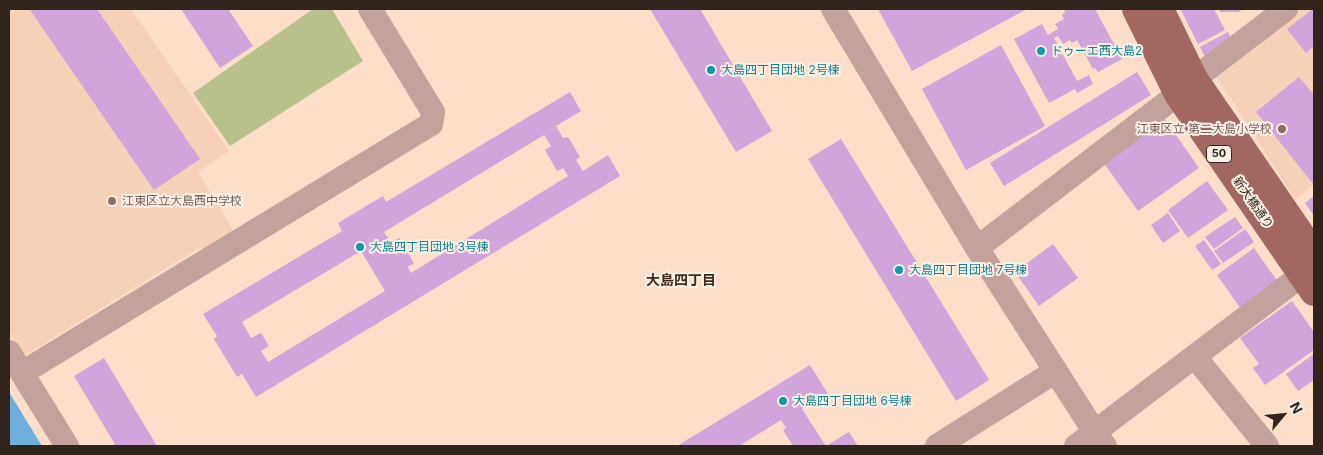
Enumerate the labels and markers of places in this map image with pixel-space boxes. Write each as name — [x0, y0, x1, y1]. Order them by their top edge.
place label: ドゥーエ西大島2 — [1051, 44, 1142, 58]
marker: ドゥーエ西大島2 — [1035, 45, 1047, 57]
place label: 大島四丁目団地 2号棟 — [721, 63, 840, 77]
marker: 大島四丁目団地 2号棟 — [705, 64, 717, 76]
place label: 江東区立 第二大島小学校 — [1137, 122, 1272, 136]
marker: 江東区立 第二大島小学校 — [1276, 123, 1288, 135]
place label: 江東区立大島西中学校 — [122, 194, 242, 208]
marker: 江東区立大島西中学校 — [106, 195, 118, 207]
place label: 大島四丁目団地 3号棟 — [370, 240, 489, 254]
marker: 大島四丁目団地 3号棟 — [354, 241, 366, 253]
place label: 大島四丁目団地 7号棟 — [909, 263, 1027, 277]
marker: 大島四丁目団地 7号棟 — [893, 264, 905, 276]
place label: 大島四丁目団地 6号棟 — [793, 394, 912, 408]
marker: 大島四丁目団地 6号棟 — [777, 395, 789, 407]

